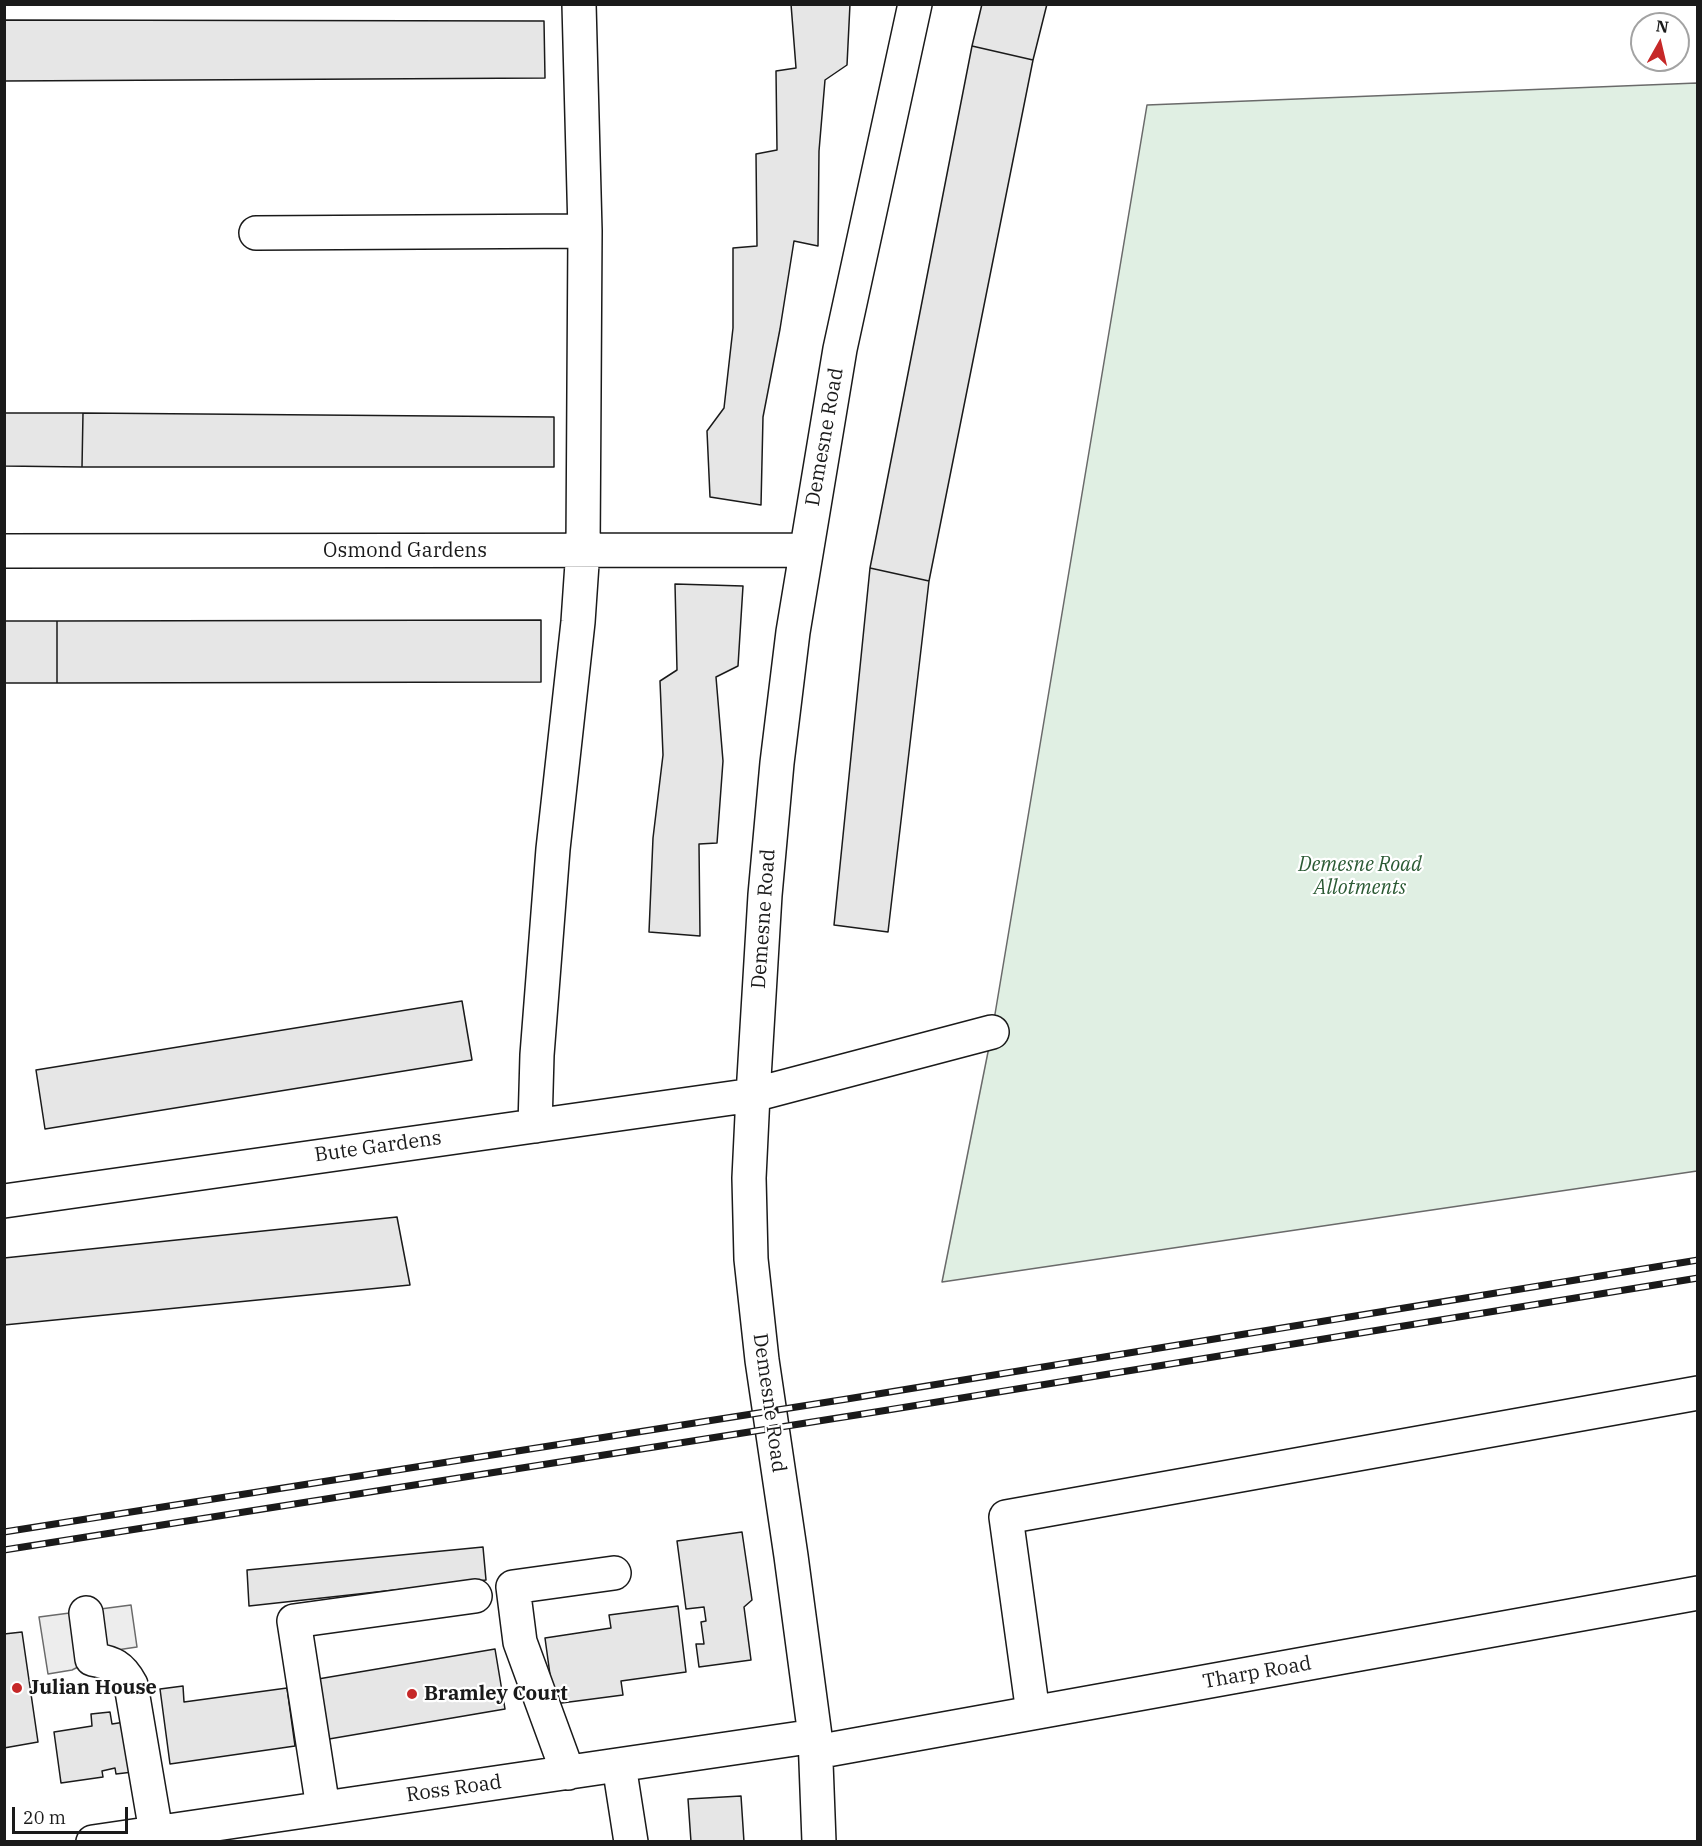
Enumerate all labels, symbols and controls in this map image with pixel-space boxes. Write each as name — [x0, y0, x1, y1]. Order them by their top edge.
north arrow — [1630, 12, 1690, 72]
text: N — [1655, 15, 1670, 37]
street label: Demesne Road — [801, 366, 849, 508]
street label: Osmond Gardens — [323, 539, 487, 563]
street label: Demesne Road — [747, 848, 781, 990]
park label: Demesne Road Allotments — [1298, 853, 1422, 900]
street label: Bute Gardens — [313, 1126, 443, 1168]
street label: Demesne Road — [747, 1332, 791, 1474]
street label: Tharp Road — [1201, 1652, 1313, 1694]
place label: Julian House — [29, 1676, 157, 1700]
marker: Julian House — [10, 1681, 24, 1695]
place label: Bramley Court — [424, 1682, 568, 1706]
marker: Bramley Court — [405, 1687, 419, 1701]
street label: Ross Road — [405, 1770, 503, 1808]
scale bar — [15, 1795, 130, 1833]
text: 20 m — [23, 1806, 66, 1829]

